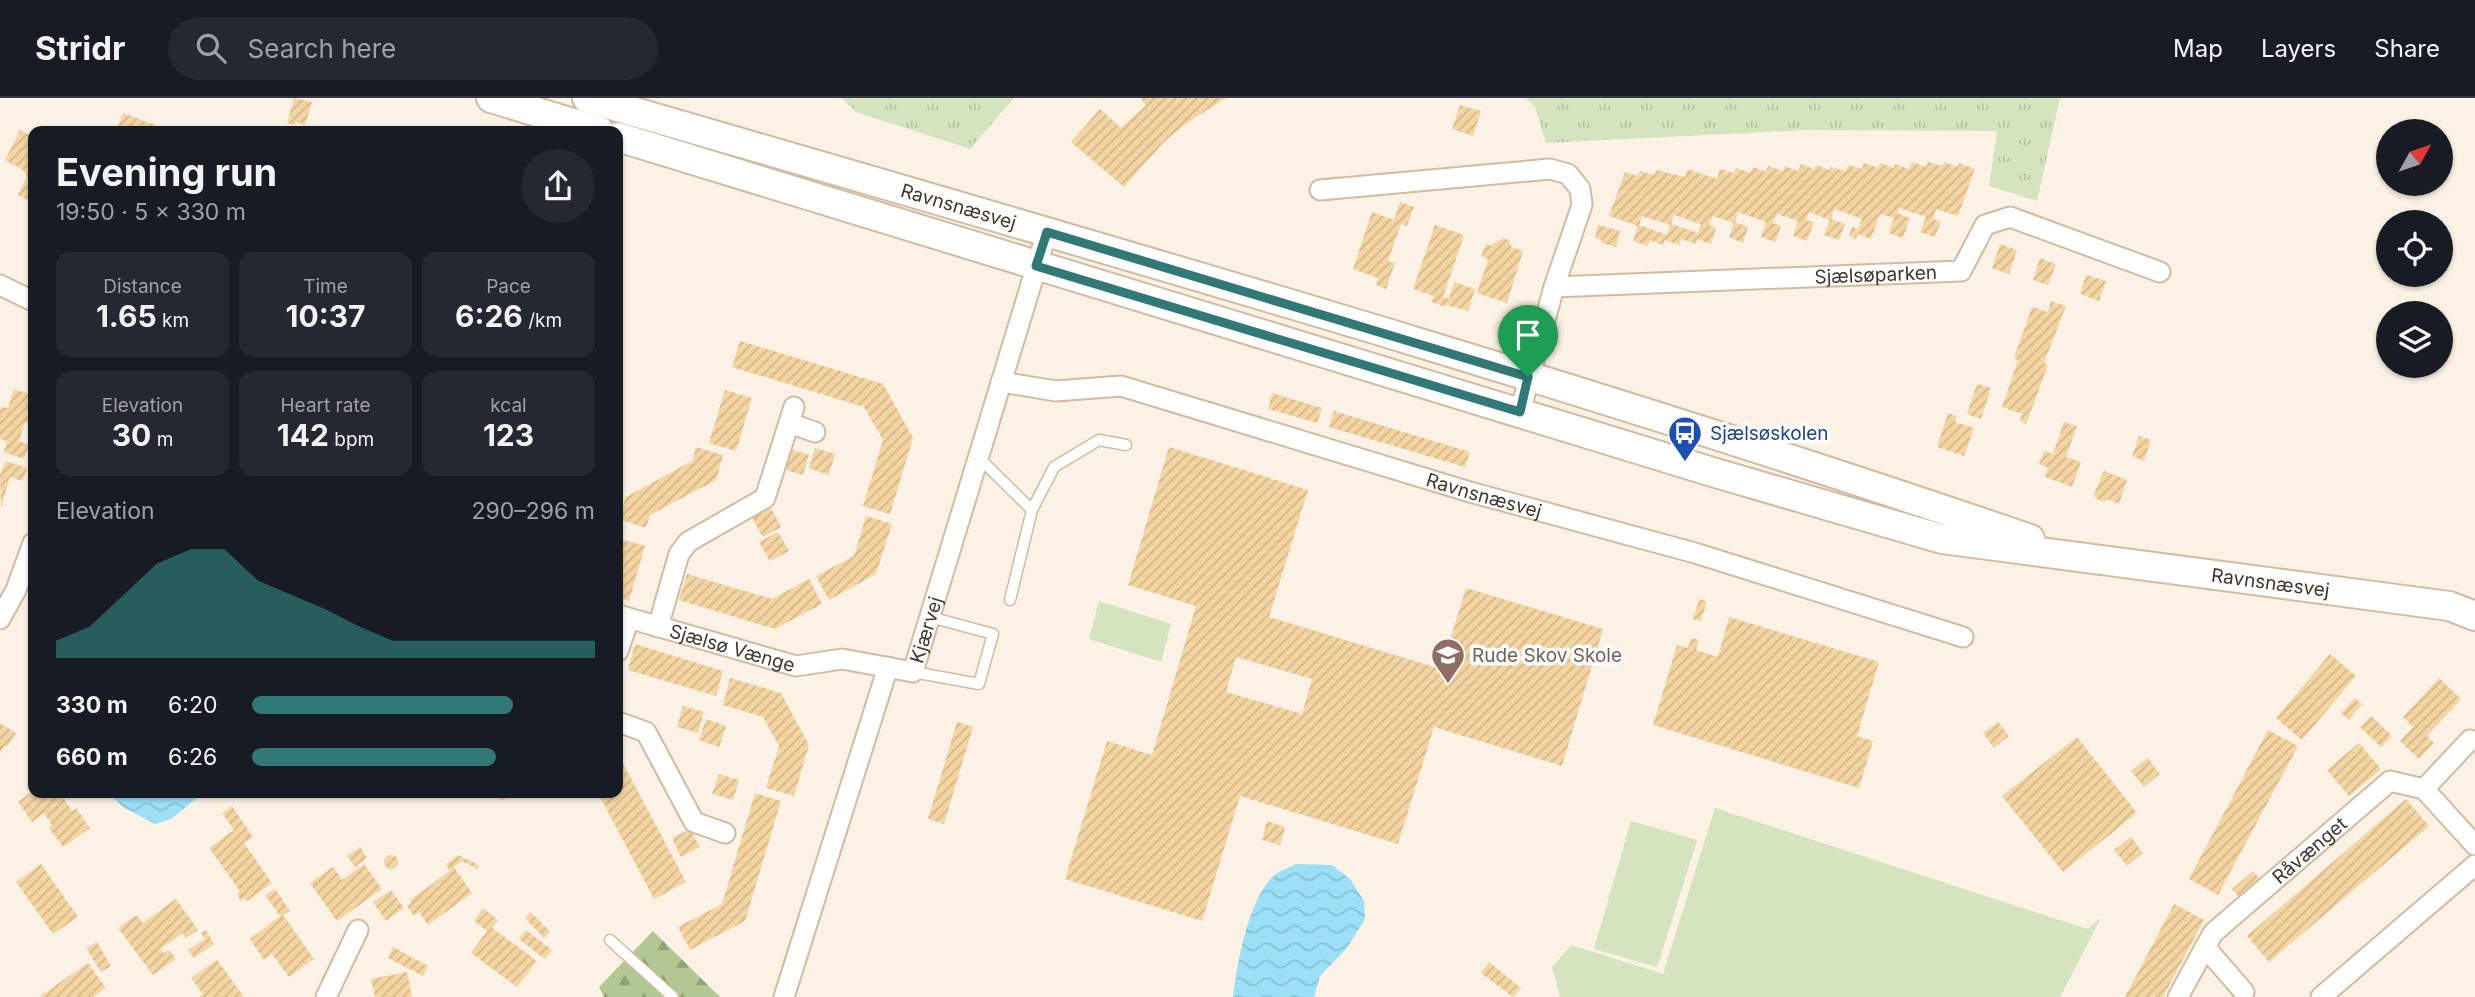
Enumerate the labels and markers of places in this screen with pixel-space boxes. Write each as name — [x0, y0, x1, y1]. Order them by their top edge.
pin — [1498, 305, 1558, 377]
bus stop icon: Sjælsøskolen — [1666, 414, 1704, 463]
place label: Sjælsøskolen — [1710, 422, 1829, 445]
school or university icon: Rude Skov Skole — [1429, 636, 1467, 685]
place label: Rude Skov Skole — [1472, 644, 1622, 667]

